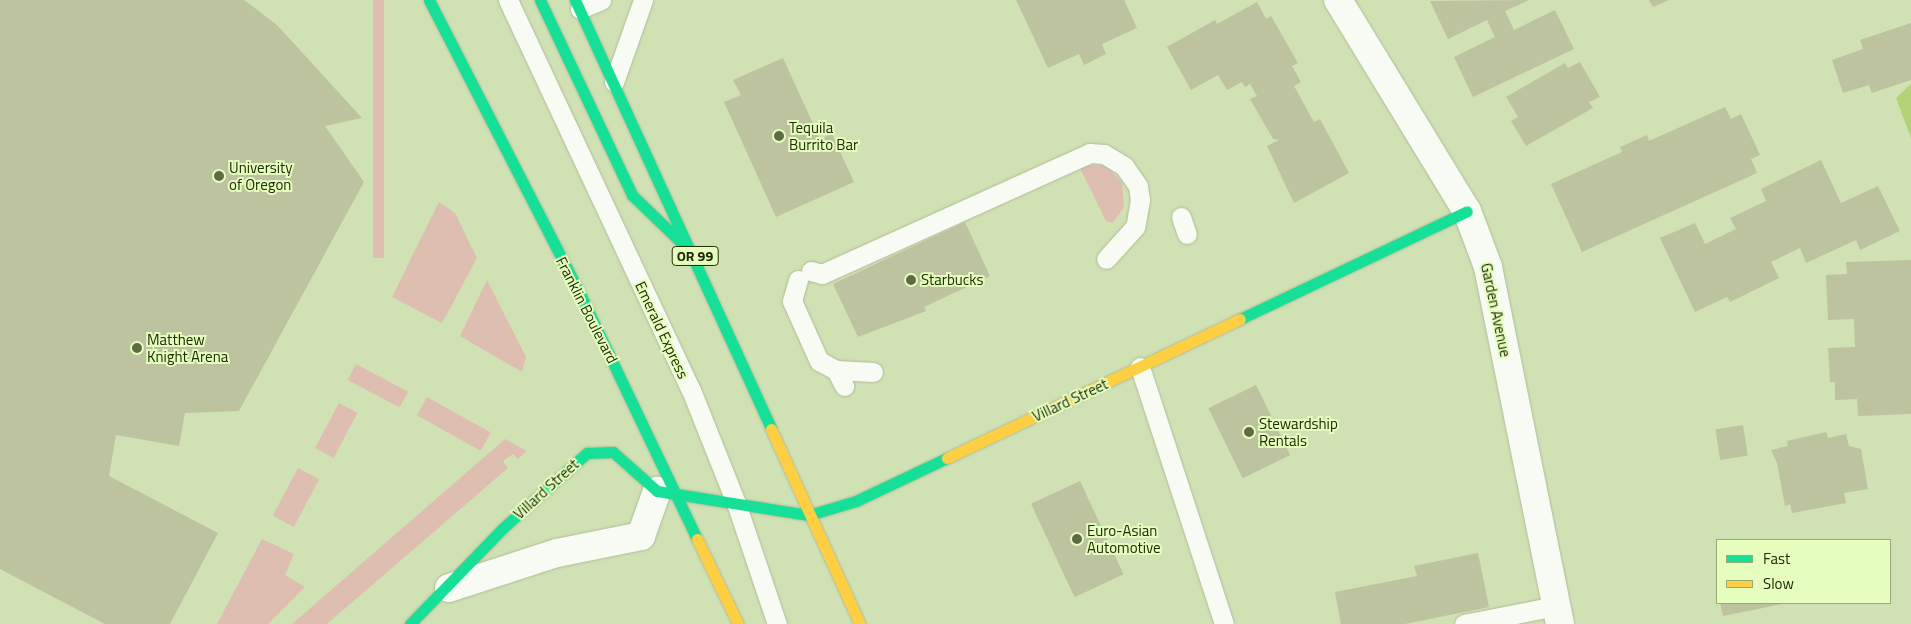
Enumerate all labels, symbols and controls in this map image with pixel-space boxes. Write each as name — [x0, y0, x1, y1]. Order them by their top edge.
place label: Tequila Burrito Bar — [789, 118, 858, 153]
marker: Tequila Burrito Bar — [773, 130, 785, 142]
place label: University of Oregon — [229, 158, 293, 193]
marker: University of Oregon — [213, 170, 225, 182]
road number: OR 99 — [671, 245, 719, 268]
street label: Franklin Boulevard — [552, 254, 622, 366]
street label: Garden Avenue — [1477, 261, 1515, 359]
place label: Starbucks — [921, 271, 984, 289]
marker: Starbucks — [905, 274, 917, 286]
street label: Emerald Express — [632, 278, 692, 382]
place label: Matthew Knight Arena — [147, 330, 228, 365]
marker: Matthew Knight Arena — [131, 342, 143, 354]
street label: Villard Street — [1029, 375, 1111, 425]
place label: Stewardship Rentals — [1259, 414, 1338, 449]
marker: Stewardship Rentals — [1243, 426, 1255, 438]
street label: Villard Street — [510, 455, 582, 523]
place label: Euro-Asian Automotive — [1087, 521, 1161, 556]
marker: Euro-Asian Automotive — [1071, 533, 1083, 545]
legend — [1716, 539, 1891, 604]
text: Fast — [1763, 547, 1790, 570]
text: Slow — [1763, 572, 1794, 595]

